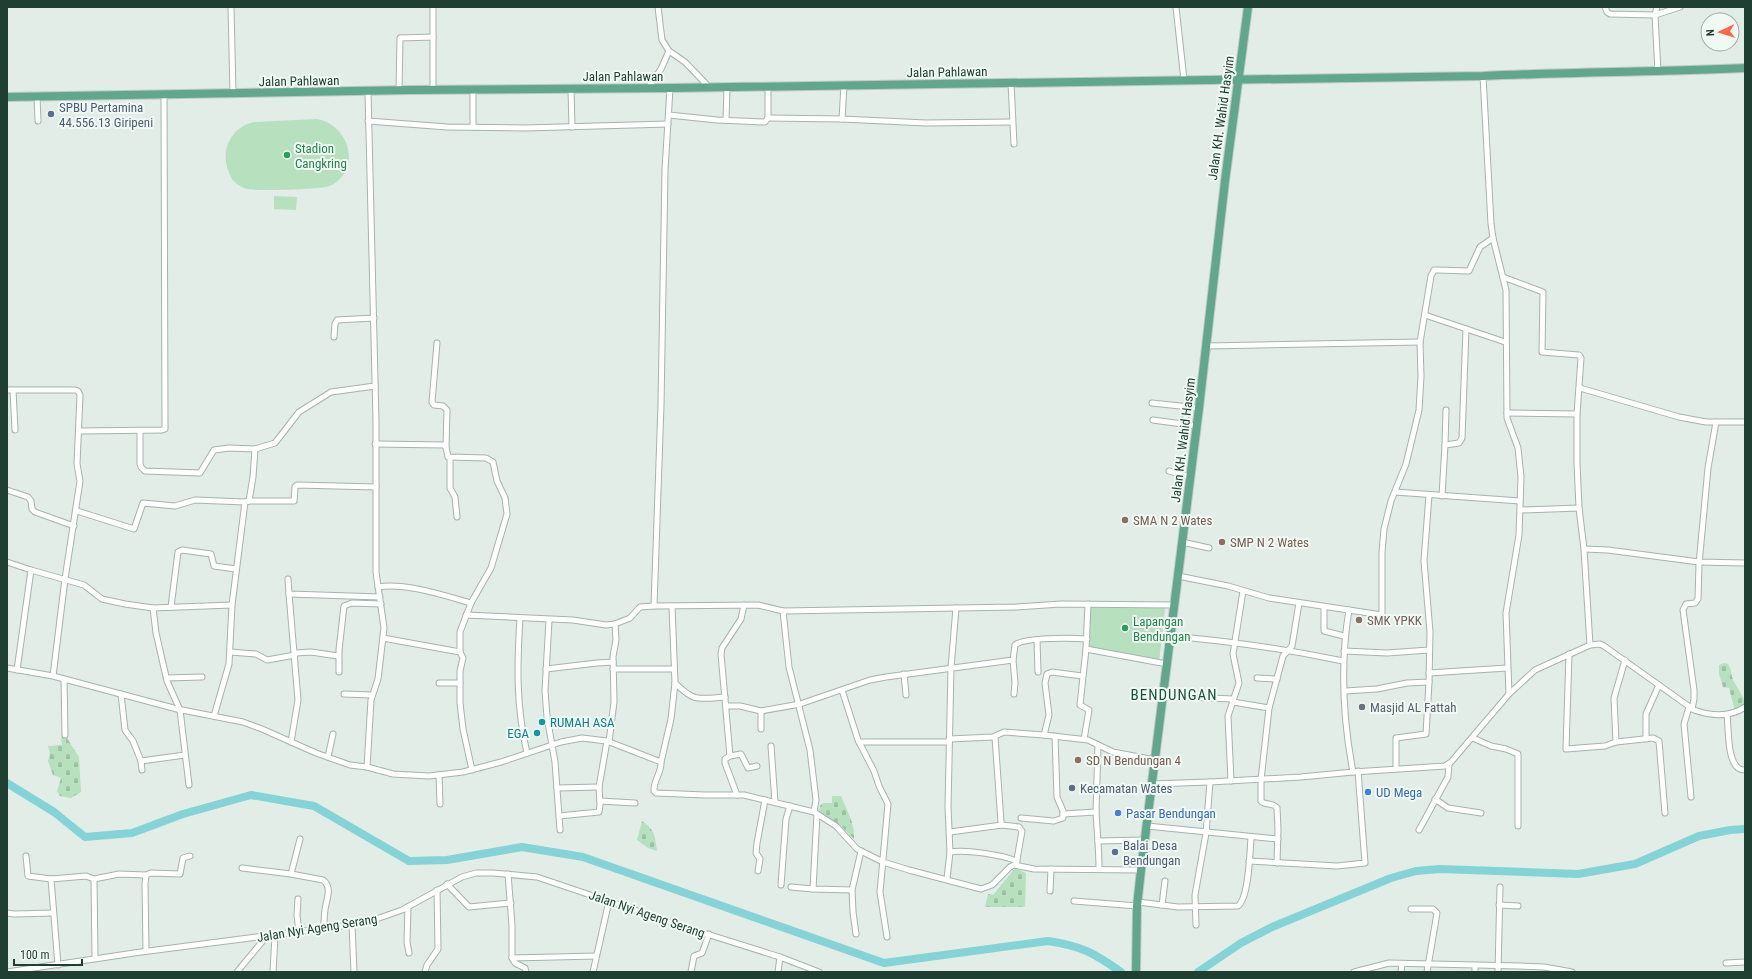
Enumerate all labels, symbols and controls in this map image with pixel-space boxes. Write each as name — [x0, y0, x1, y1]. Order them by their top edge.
north arrow — [1700, 12, 1740, 52]
text: N — [1704, 29, 1717, 36]
street label: Jalan KH. Wahid Hasyim — [1205, 55, 1237, 181]
street label: Jalan Pahlawan — [906, 64, 988, 80]
street label: Jalan Pahlawan — [583, 69, 663, 84]
street label: Jalan Pahlawan — [258, 73, 340, 89]
place label: SPBU Pertamina 44.556.13 Giripeni — [59, 100, 153, 130]
marker: SPBU Pertamina 44.556.13 Giripeni — [46, 109, 56, 119]
place label: Stadion Cangkring — [295, 141, 347, 171]
marker: Stadion Cangkring — [282, 150, 292, 160]
street label: Jalan KH. Wahid Hasyim — [1168, 377, 1198, 503]
place label: SMA N 2 Wates — [1133, 513, 1212, 528]
marker: SMA N 2 Wates — [1120, 515, 1130, 525]
place label: SMP N 2 Wates — [1230, 535, 1309, 550]
marker: SMP N 2 Wates — [1217, 537, 1227, 547]
place label: SMK YPKK — [1367, 613, 1423, 628]
place label: Lapangan Bendungan — [1133, 614, 1190, 644]
marker: SMK YPKK — [1354, 615, 1364, 625]
marker: Lapangan Bendungan — [1120, 623, 1130, 633]
district label: BENDUNGAN — [1130, 686, 1218, 704]
place label: Masjid AL Fattah — [1370, 700, 1456, 715]
marker: Masjid AL Fattah — [1357, 702, 1367, 712]
place label: RUMAH ASA — [550, 715, 615, 730]
marker: RUMAH ASA — [537, 717, 547, 727]
place label: EGA — [507, 726, 530, 741]
marker: EGA — [532, 728, 542, 738]
place label: SD N Bendungan 4 — [1086, 753, 1182, 768]
marker: SD N Bendungan 4 — [1073, 755, 1083, 765]
place label: Kecamatan Wates — [1080, 781, 1172, 796]
marker: Kecamatan Wates — [1067, 783, 1077, 793]
place label: UD Mega — [1376, 785, 1422, 800]
marker: UD Mega — [1363, 787, 1373, 797]
place label: Pasar Bendungan — [1126, 806, 1216, 821]
marker: Pasar Bendungan — [1113, 808, 1123, 818]
place label: Balai Desa Bendungan — [1123, 838, 1180, 868]
marker: Balai Desa Bendungan — [1110, 847, 1120, 857]
street label: Jalan Nyi Ageng Serang — [587, 887, 707, 941]
street label: Jalan Nyi Ageng Serang — [256, 911, 378, 945]
scale bar — [14, 941, 82, 967]
text: 100 m — [20, 948, 50, 962]

